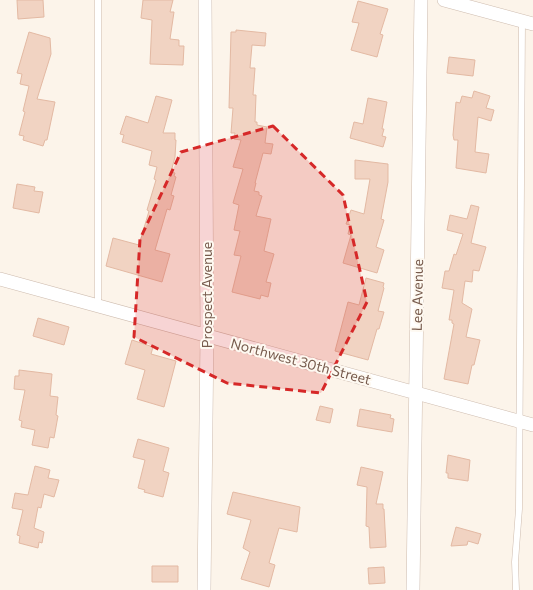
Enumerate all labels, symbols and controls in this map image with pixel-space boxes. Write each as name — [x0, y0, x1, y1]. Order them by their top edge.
street label: Prospect Avenue — [198, 242, 215, 348]
street label: Lee Avenue — [408, 259, 426, 331]
street label: Northwest 30th Street — [229, 334, 373, 388]

